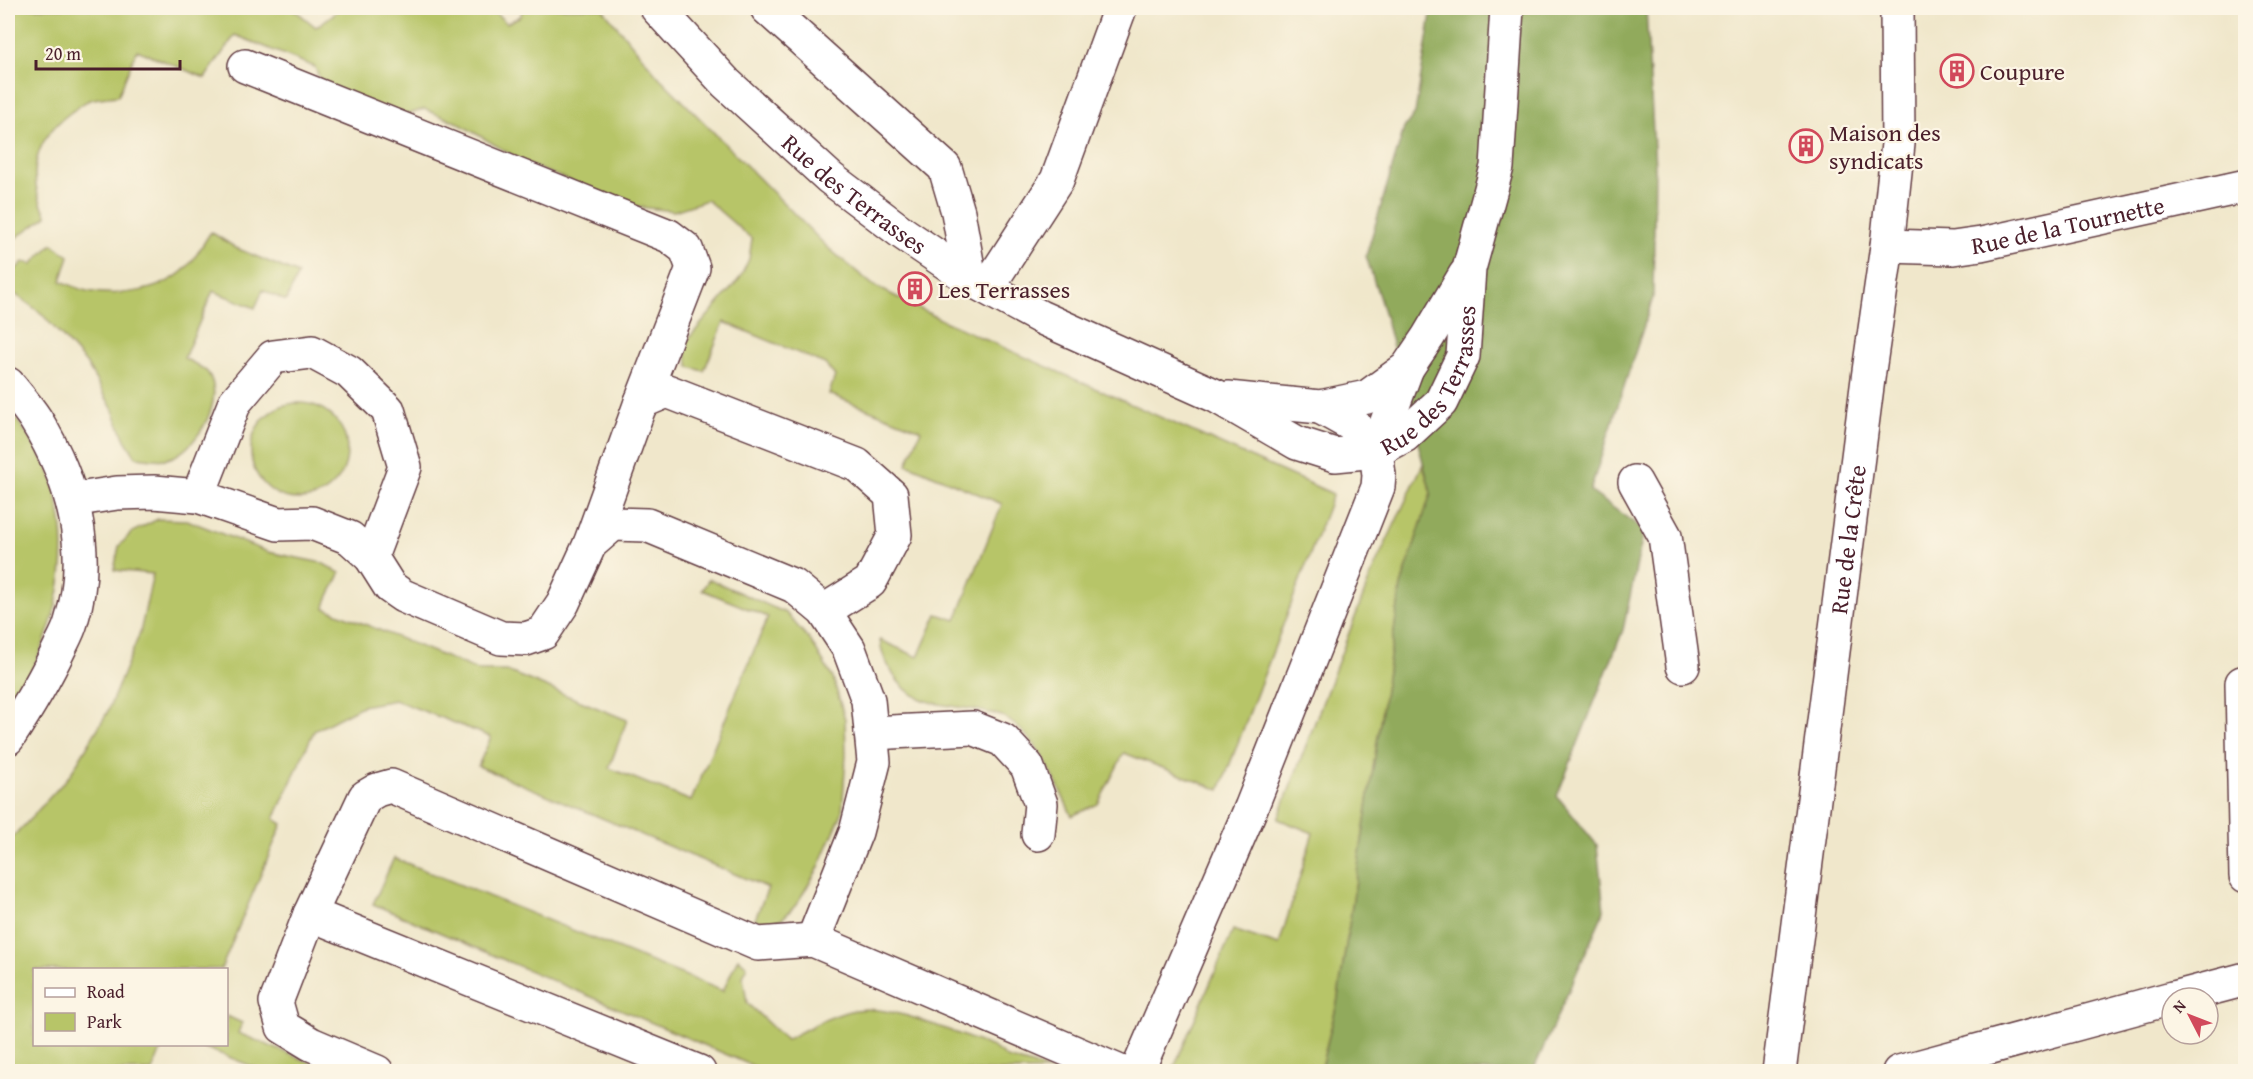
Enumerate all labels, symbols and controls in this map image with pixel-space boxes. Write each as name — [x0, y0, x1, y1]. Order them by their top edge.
scale bar — [36, 33, 180, 71]
text: 20 m — [45, 40, 81, 67]
building icon: Coupure — [1939, 53, 1975, 89]
place label: Coupure — [1980, 54, 2065, 89]
place label: Maison des syndicats — [1829, 115, 1941, 178]
street label: Rue des Terrasses — [775, 125, 934, 262]
building icon: Maison des syndicats — [1788, 128, 1824, 164]
street label: Rue de la Tournette — [1969, 187, 2167, 263]
building icon: Les Terrasses — [897, 271, 933, 307]
place label: Les Terrasses — [938, 272, 1070, 307]
street label: Rue des Terrasses — [1374, 304, 1484, 463]
street label: Rue de la Crête — [1820, 463, 1874, 616]
legend — [33, 968, 228, 1046]
text: Road — [87, 978, 125, 1005]
north arrow — [2160, 986, 2220, 1046]
text: N — [2166, 994, 2192, 1018]
text: Park — [87, 1008, 123, 1035]

